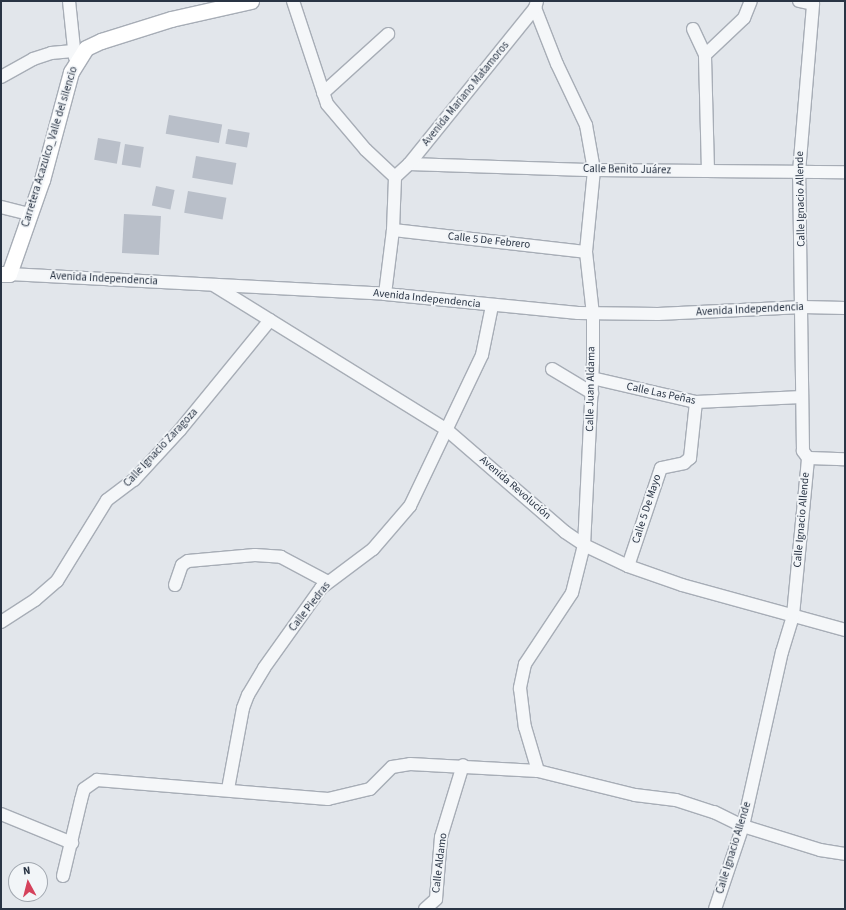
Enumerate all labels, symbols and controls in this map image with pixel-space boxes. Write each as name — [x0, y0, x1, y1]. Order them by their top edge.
street label: Avenida Mariano Matamoros — [420, 39, 512, 149]
street label: Carretera Acazulco_Valle del silencio — [19, 65, 81, 229]
street label: Calle Ignacio Allende — [794, 151, 808, 247]
street label: Calle Benito Juárez — [583, 163, 671, 177]
street label: Calle 5 De Febrero — [447, 230, 531, 252]
street label: Avenida Independencia — [50, 270, 158, 288]
street label: Avenida Independencia — [373, 287, 481, 311]
street label: Avenida Independencia — [696, 301, 804, 319]
street label: Calle Juan Aldama — [584, 346, 598, 432]
street label: Calle Las Peñas — [625, 380, 697, 408]
street label: Calle Ignacio Zaragoza — [121, 406, 201, 490]
street label: Avenida Revolución — [477, 453, 553, 523]
street label: Calle Ignacio Allende — [791, 472, 813, 568]
street label: Calle 5 De Mayo — [630, 473, 664, 545]
street label: Calle Piedras — [287, 580, 333, 634]
street label: Calle Ignacio Allende — [714, 800, 754, 896]
street label: Calle Aldamo — [430, 832, 450, 894]
north arrow — [8, 862, 48, 902]
text: N — [22, 863, 31, 878]

